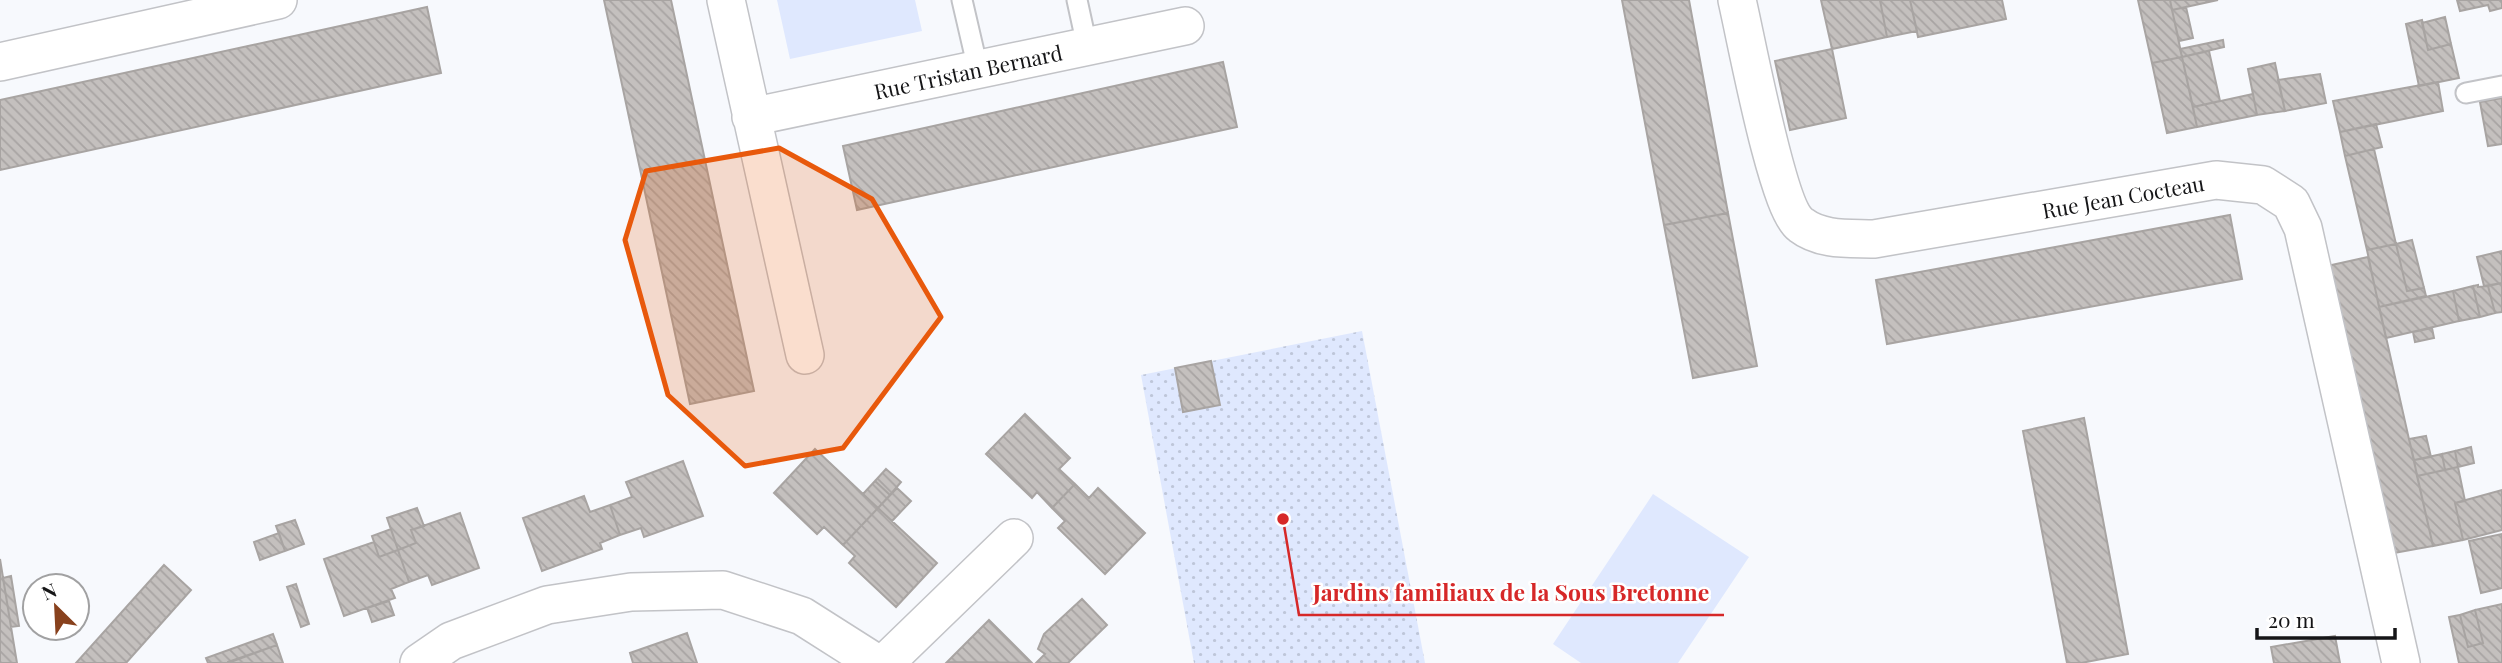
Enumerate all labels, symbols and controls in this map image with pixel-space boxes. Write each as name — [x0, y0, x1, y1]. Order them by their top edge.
street label: Rue Tristan Bernard — [871, 37, 1065, 105]
street label: Rue Jean Cocteau — [2040, 168, 2206, 224]
callout: Jardins familiaux de la Sous Bretonne — [1299, 571, 1724, 615]
north arrow — [21, 572, 91, 642]
text: N — [37, 576, 60, 605]
text: Jardins familiaux de la Sous Bretonne — [1312, 576, 1709, 607]
scale bar — [2257, 596, 2395, 640]
text: 20 m — [2268, 605, 2315, 633]

